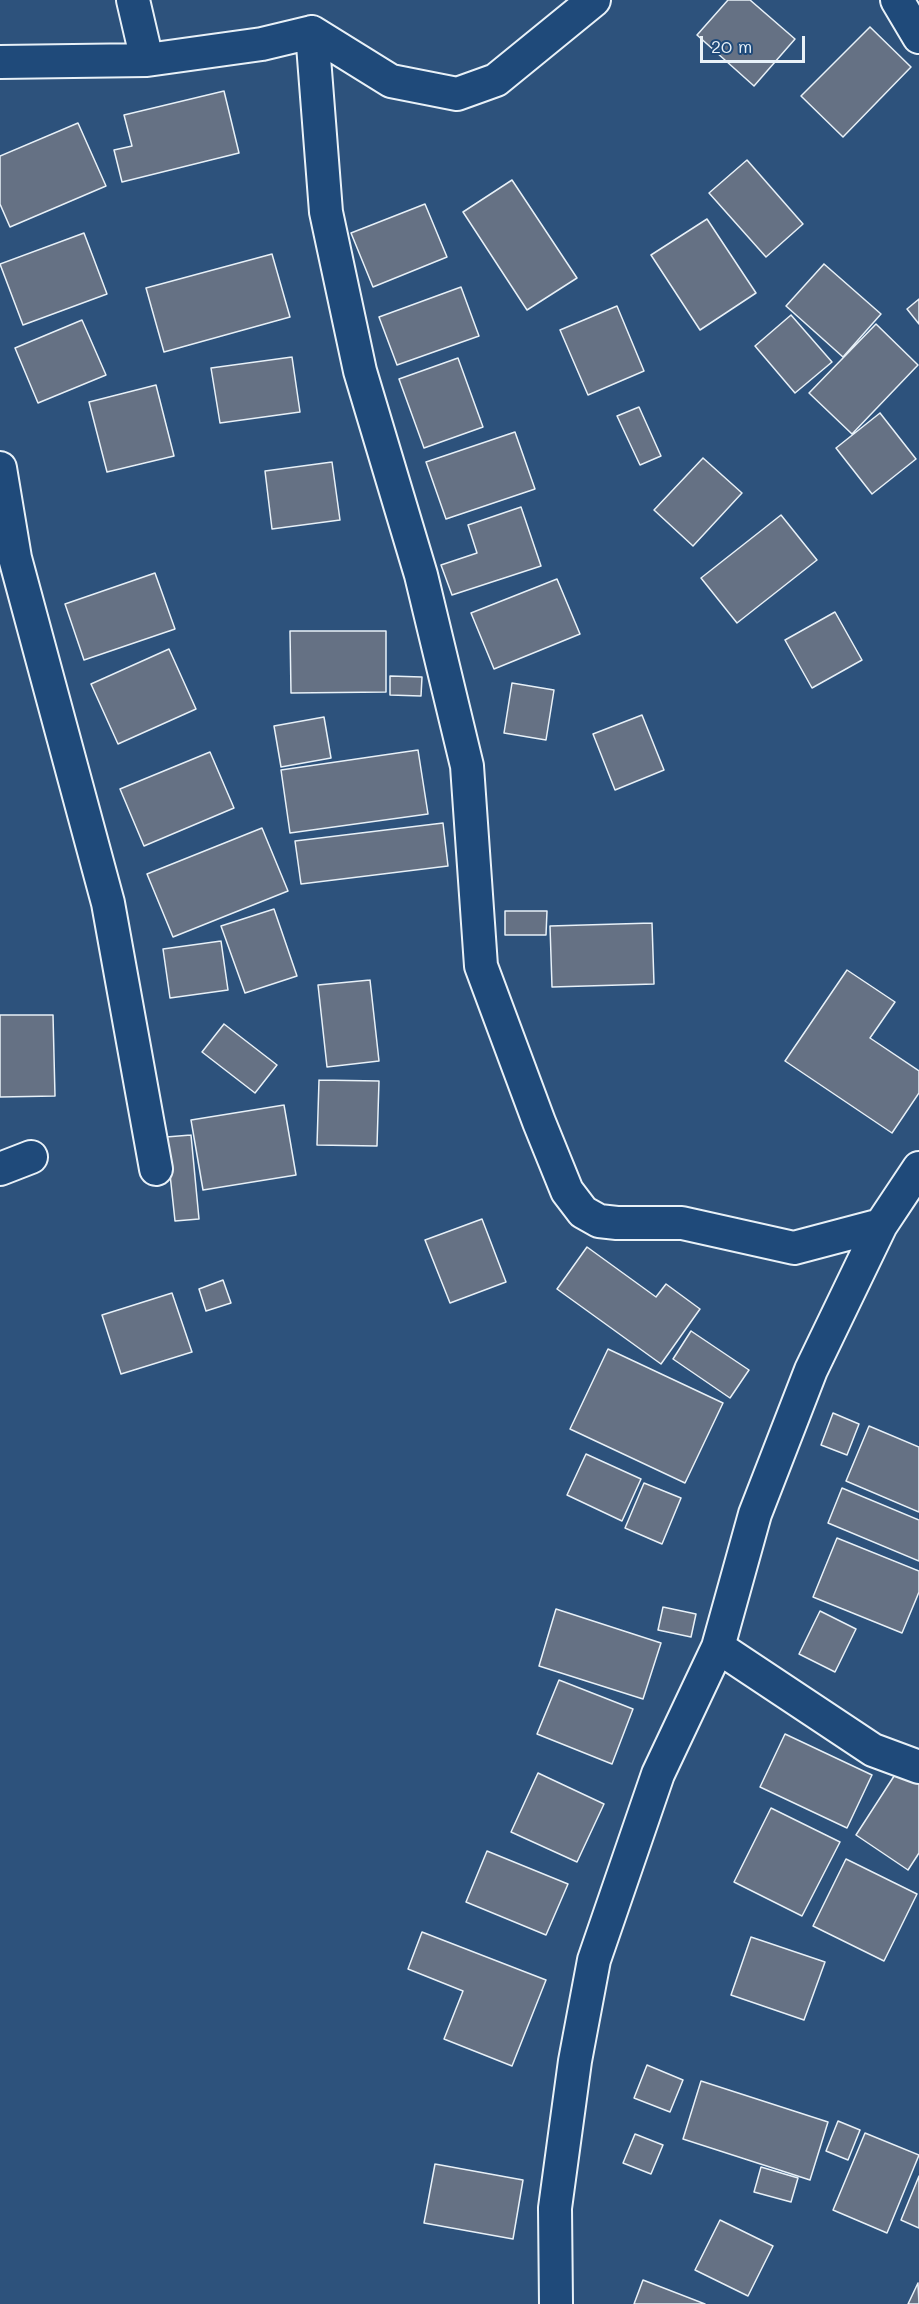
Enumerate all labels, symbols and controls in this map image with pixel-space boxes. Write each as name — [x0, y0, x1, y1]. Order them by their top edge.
scale bar — [703, 24, 808, 62]
text: 20 m — [711, 34, 752, 58]

